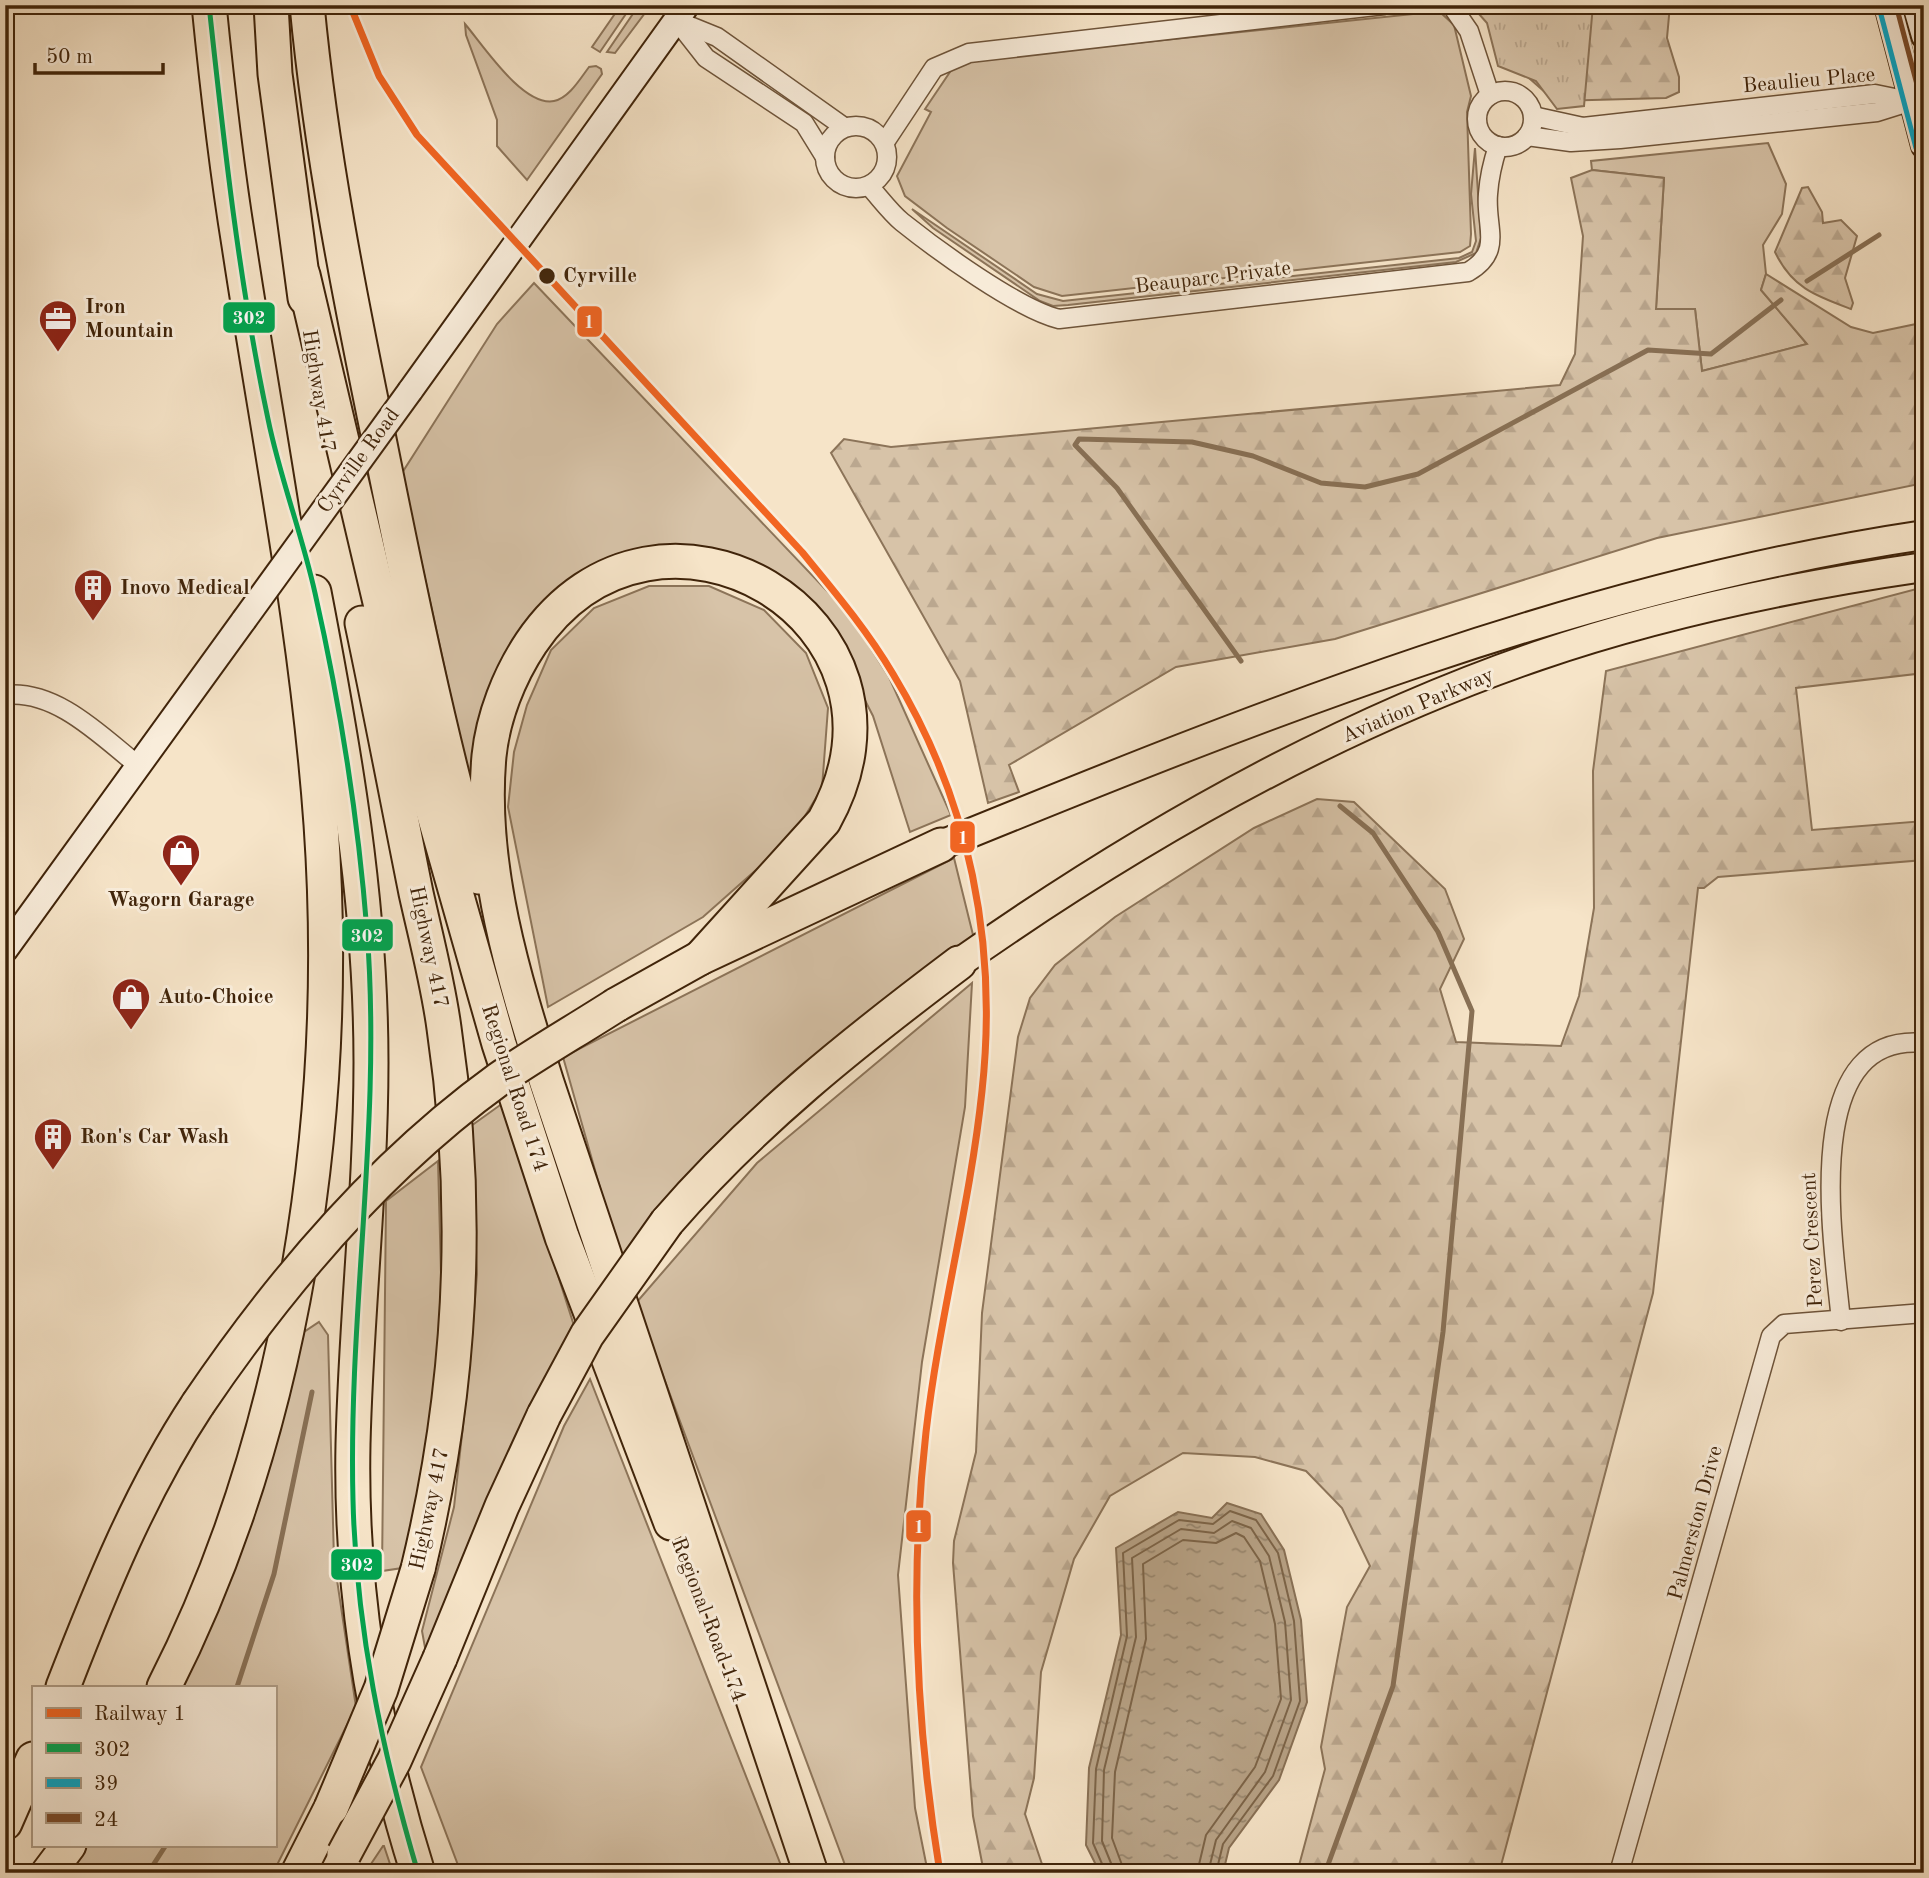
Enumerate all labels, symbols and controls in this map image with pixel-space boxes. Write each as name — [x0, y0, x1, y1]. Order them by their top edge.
scale bar — [35, 32, 163, 76]
text: 50 m — [46, 47, 93, 68]
street label: Beaulieu Place — [1742, 65, 1876, 97]
street label: Beauparc Private — [1134, 258, 1292, 298]
marker: Cyrville — [537, 266, 557, 286]
place label: Cyrville — [563, 266, 637, 287]
place label: Iron Mountain — [85, 297, 174, 342]
office icon: Iron Mountain — [37, 298, 79, 353]
line badge: 302 — [222, 301, 276, 334]
line badge: 1 — [576, 305, 603, 338]
text: 302 — [232, 310, 266, 329]
text: 1 — [583, 314, 595, 333]
street label: Highway 417 — [298, 328, 338, 454]
street label: Cyrville Road — [314, 405, 404, 517]
building icon: Inovo Medical — [72, 567, 114, 622]
place label: Inovo Medical — [120, 578, 250, 599]
street label: Aviation Parkway — [1339, 665, 1497, 747]
line badge: 1 — [949, 820, 976, 854]
text: 1 — [957, 830, 969, 849]
shop icon: Wagorn Garage — [160, 832, 202, 887]
street label: Highway 417 — [405, 884, 451, 1010]
place label: Wagorn Garage — [107, 890, 255, 911]
line badge: 302 — [341, 918, 394, 952]
text: 302 — [350, 928, 384, 947]
shop icon: Auto-Choice — [110, 976, 152, 1031]
place label: Auto-Choice — [158, 987, 274, 1008]
street label: Regional Road 174 — [477, 1002, 551, 1174]
building icon: Ron's Car Wash — [32, 1116, 74, 1171]
place label: Ron's Car Wash — [80, 1127, 229, 1148]
street label: Perez Crescent — [1799, 1172, 1827, 1308]
street label: Palmerston Drive — [1665, 1444, 1727, 1602]
street label: Highway 417 — [407, 1446, 453, 1572]
line badge: 1 — [905, 1509, 932, 1543]
text: 1 — [913, 1519, 925, 1538]
street label: Regional Road 174 — [667, 1535, 749, 1705]
line badge: 302 — [330, 1548, 383, 1581]
text: 302 — [340, 1557, 374, 1576]
legend — [32, 1686, 276, 1846]
text: Railway 1 — [94, 1704, 186, 1725]
text: 302 — [94, 1740, 131, 1761]
text: 39 — [94, 1774, 118, 1795]
text: 24 — [94, 1810, 118, 1831]

